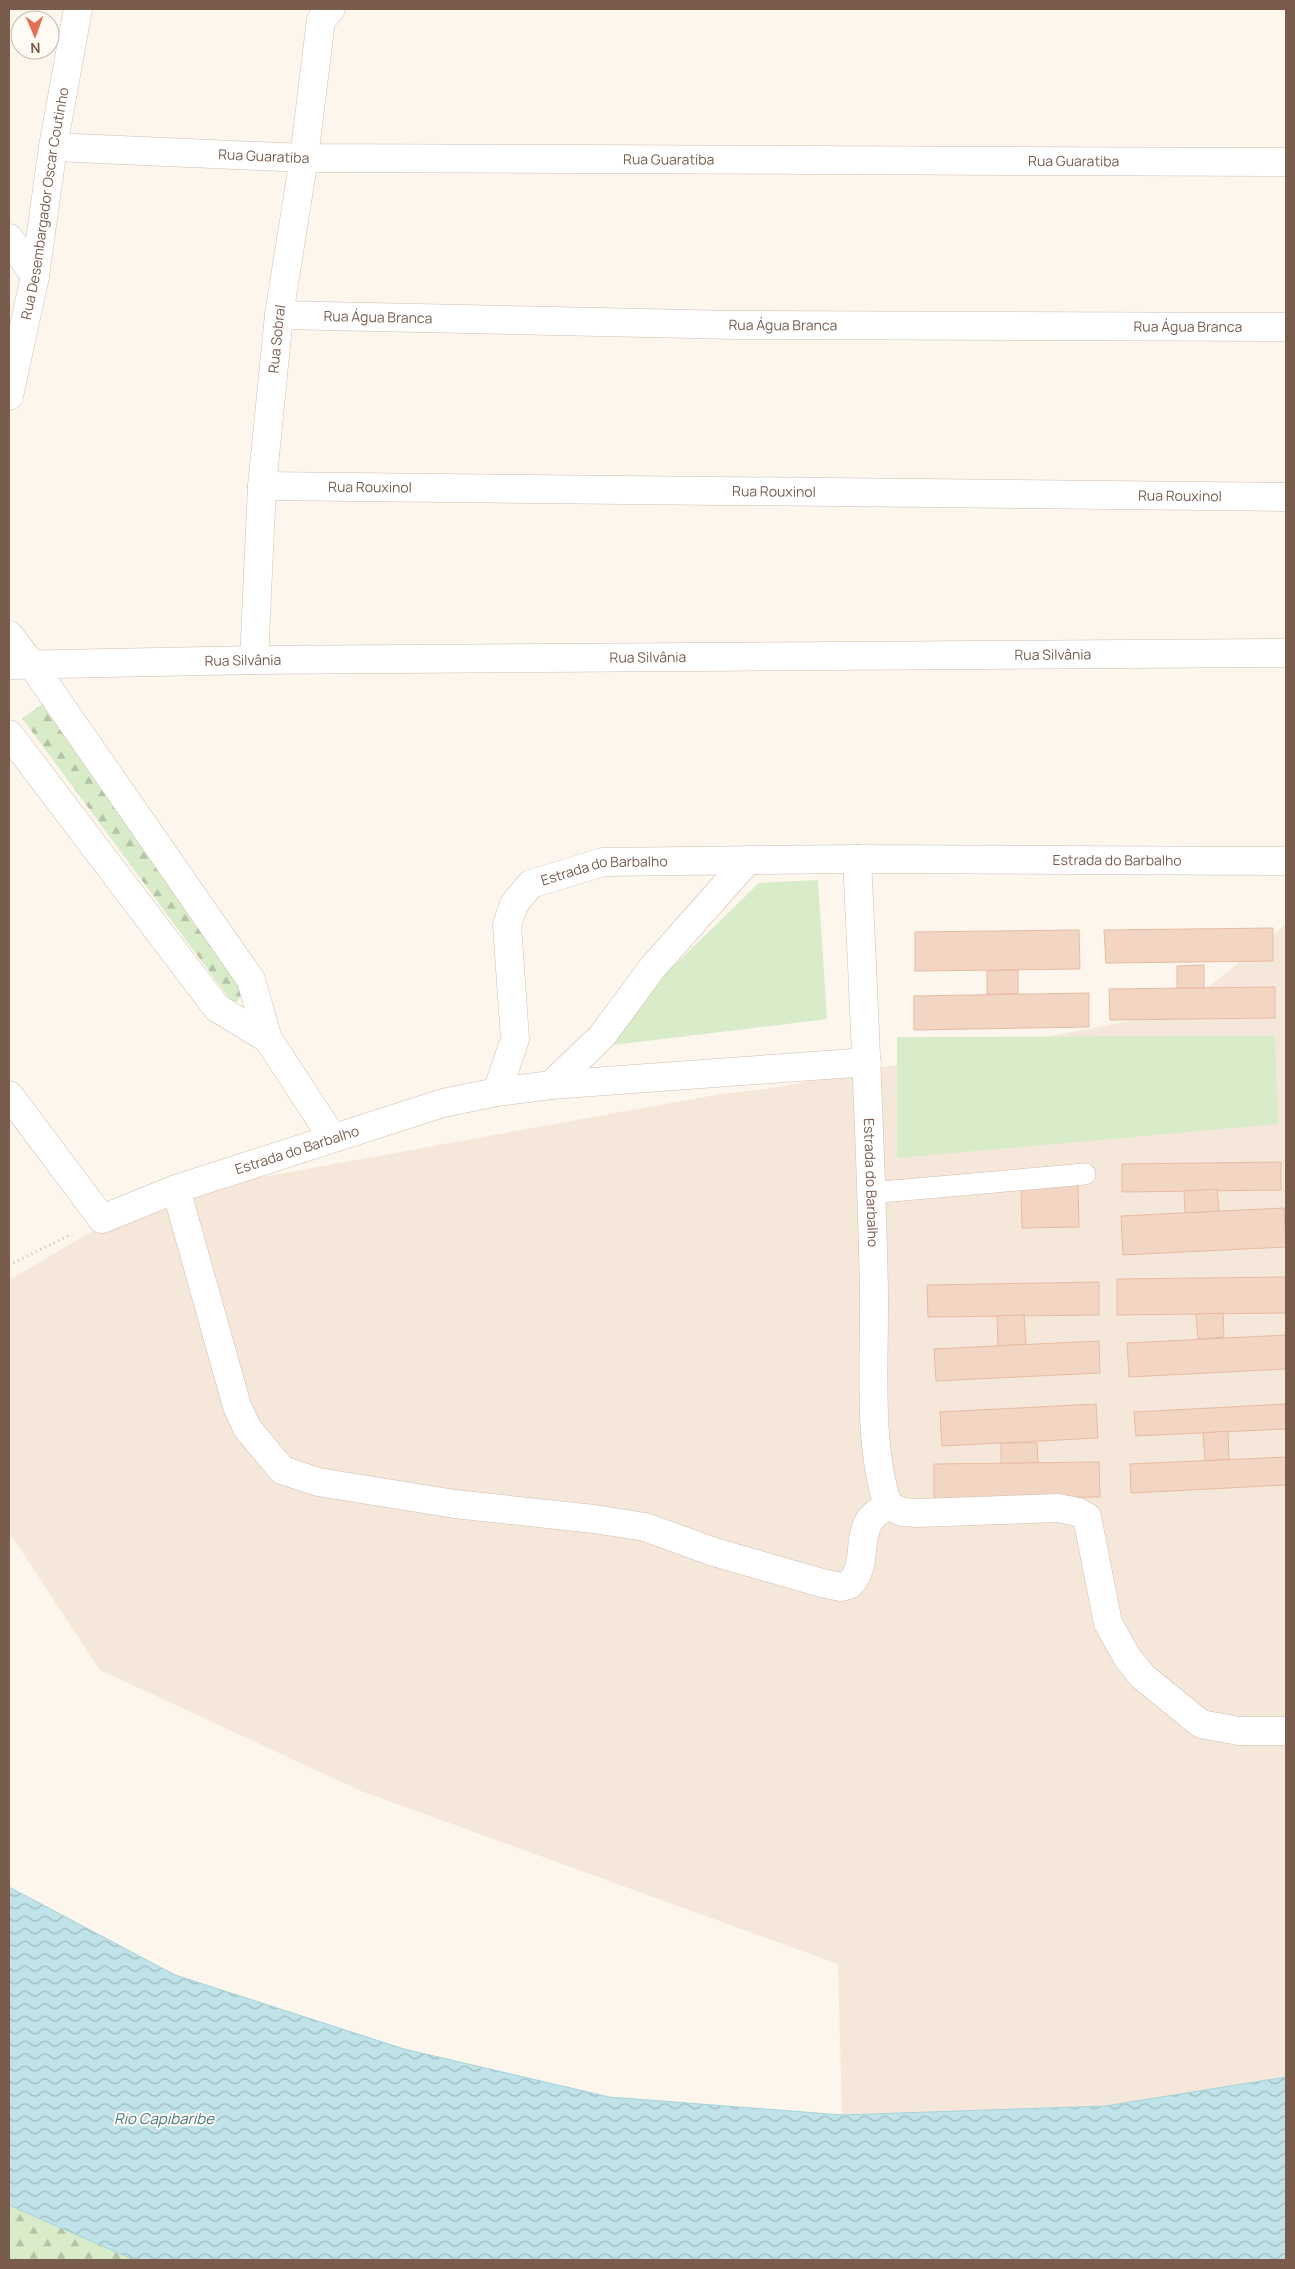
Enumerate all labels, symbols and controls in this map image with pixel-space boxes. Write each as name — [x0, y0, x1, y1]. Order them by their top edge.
north arrow — [10, 10, 60, 60]
text: N — [30, 39, 41, 58]
street label: Rua Desembargador Oscar Coutinho — [16, 86, 73, 321]
street label: Rua Guaratiba — [218, 144, 309, 167]
street label: Rua Guaratiba — [623, 149, 714, 169]
street label: Rua Guaratiba — [1028, 151, 1119, 170]
street label: Rua Sobral — [263, 303, 290, 374]
street label: Rua Água Branca — [323, 306, 433, 327]
street label: Rua Água Branca — [728, 315, 837, 334]
street label: Rua Água Branca — [1133, 316, 1242, 336]
street label: Rua Rouxinol — [328, 477, 412, 497]
street label: Rua Rouxinol — [732, 481, 816, 501]
street label: Rua Rouxinol — [1138, 485, 1222, 505]
street label: Rua Silvânia — [1014, 644, 1091, 664]
street label: Rua Silvânia — [609, 647, 686, 667]
street label: Rua Silvânia — [204, 650, 281, 670]
street label: Estrada do Barbalho — [1052, 850, 1182, 870]
street label: Estrada do Barbalho — [538, 851, 668, 889]
street label: Estrada do Barbalho — [860, 1118, 883, 1248]
street label: Estrada do Barbalho — [232, 1121, 361, 1178]
water label: Rio Capibaribe — [114, 2108, 215, 2129]

